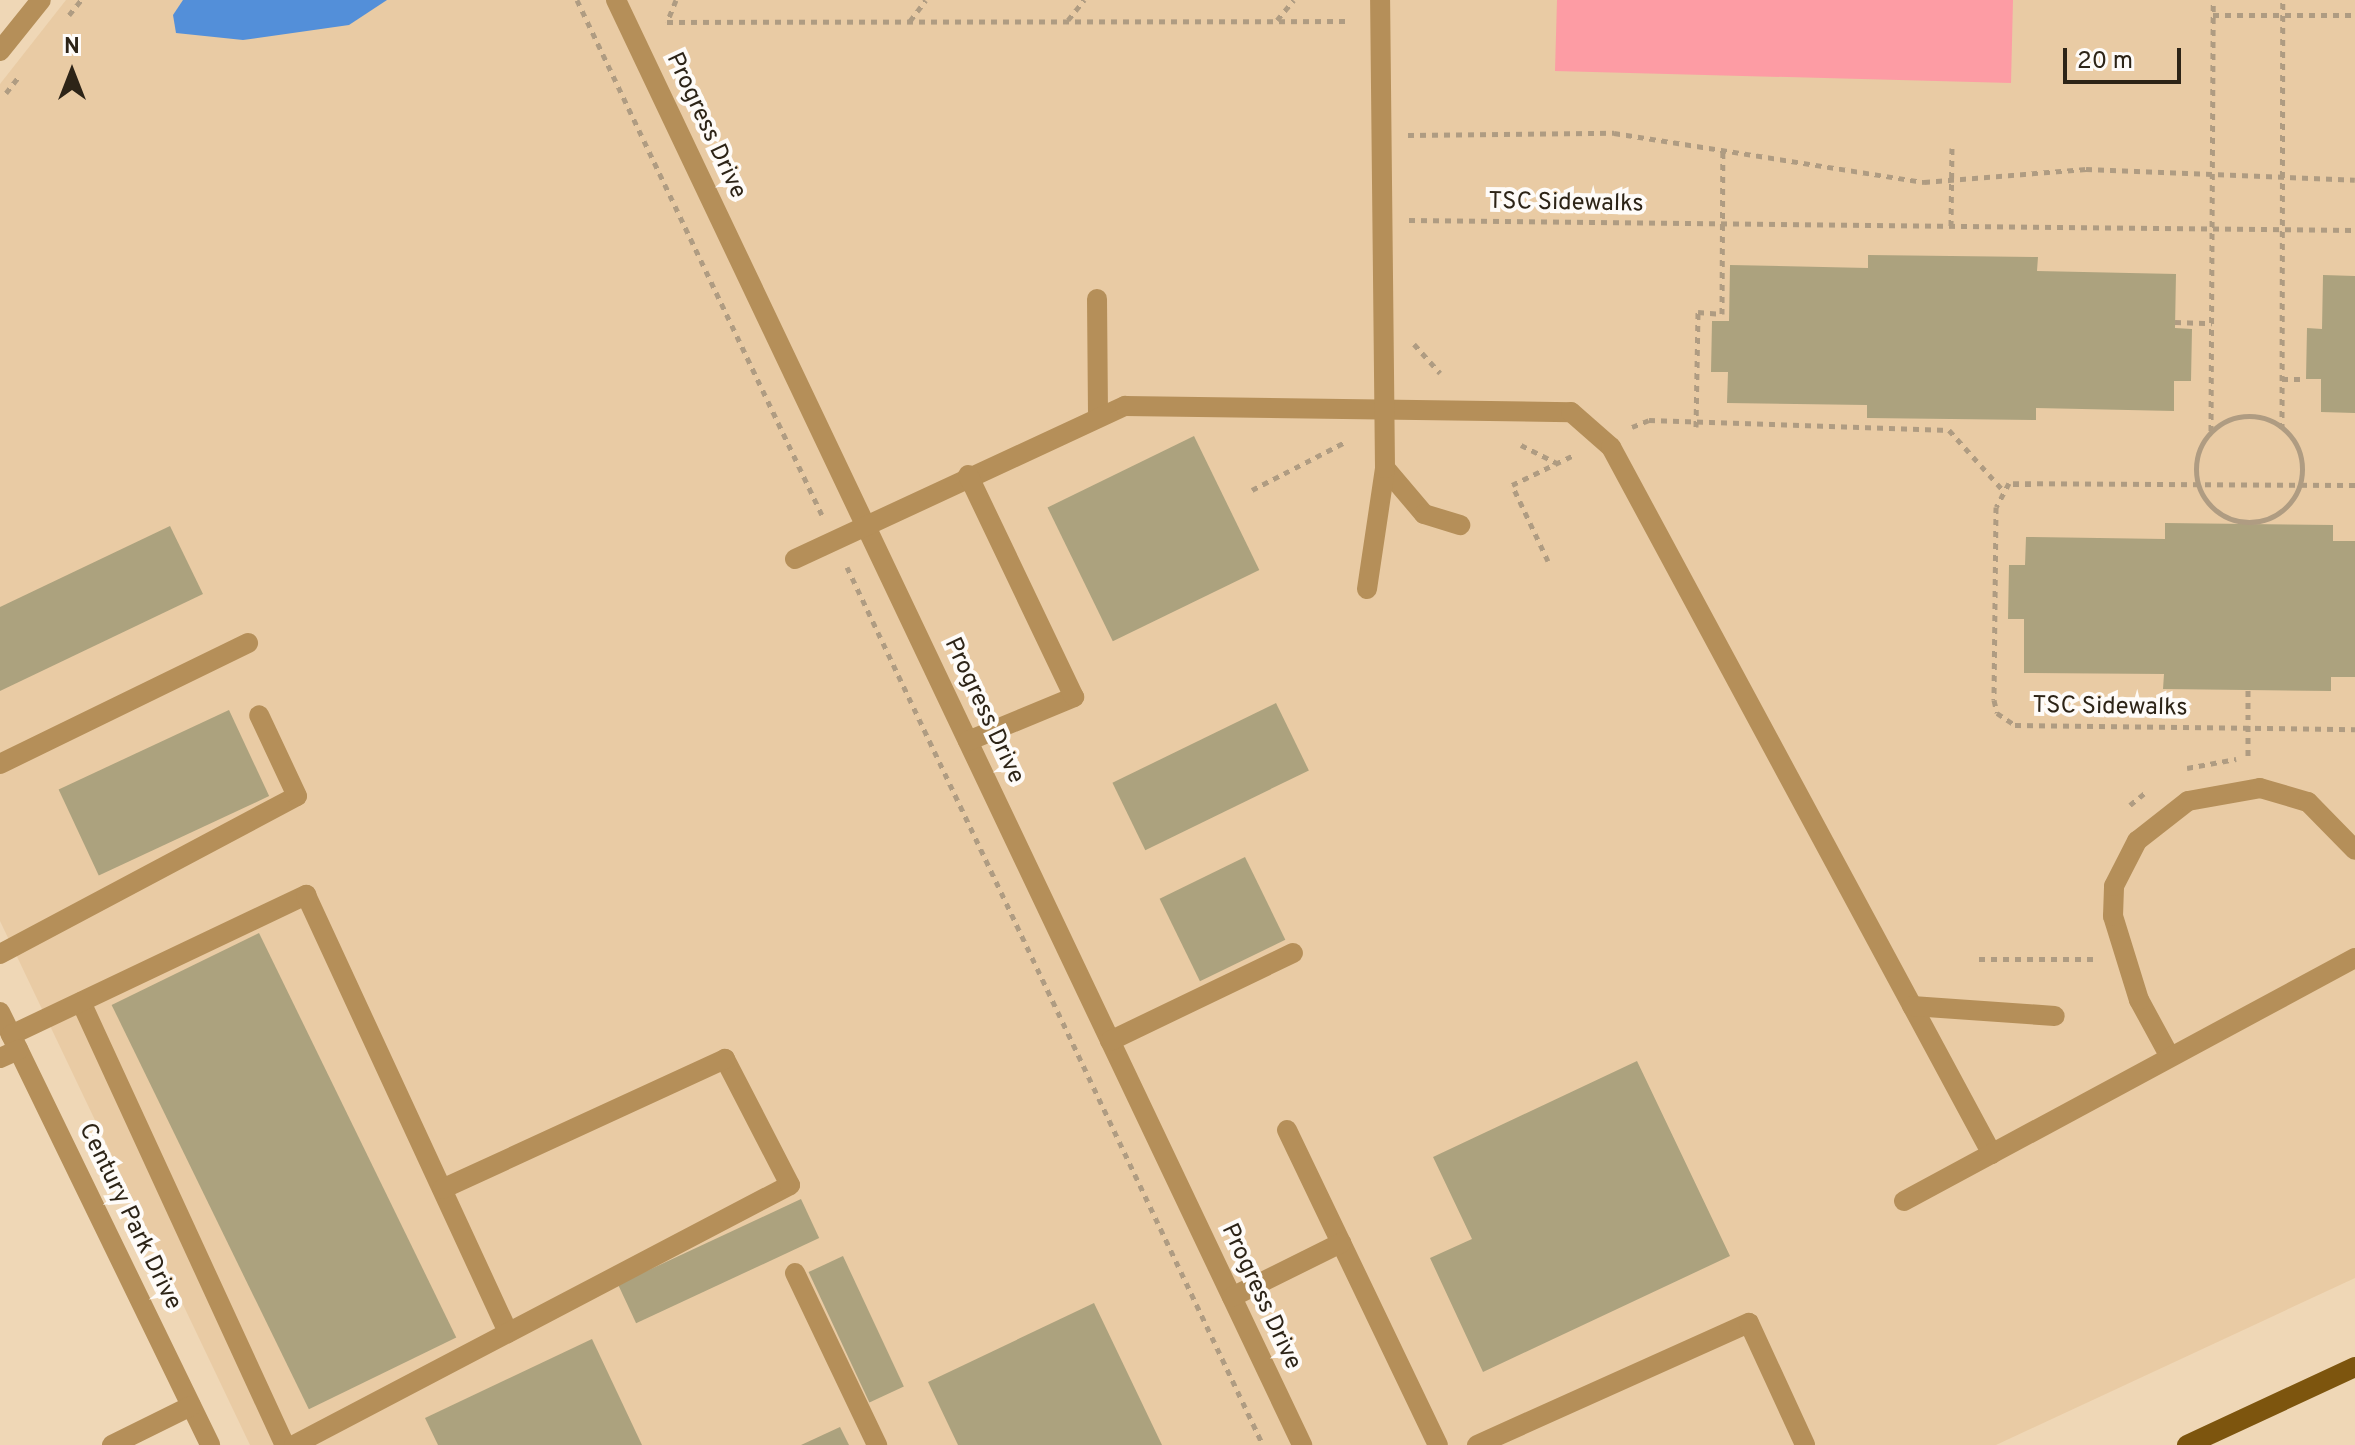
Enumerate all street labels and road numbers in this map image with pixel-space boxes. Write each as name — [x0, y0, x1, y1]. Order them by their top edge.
street label: Progress Drive — [659, 48, 751, 204]
street label: TSC Sidewalks — [1488, 188, 1644, 220]
street label: Progress Drive — [937, 633, 1029, 789]
street label: TSC Sidewalks — [2032, 692, 2188, 724]
street label: Century Park Drive — [71, 1119, 187, 1315]
street label: Progress Drive — [1214, 1219, 1306, 1375]

